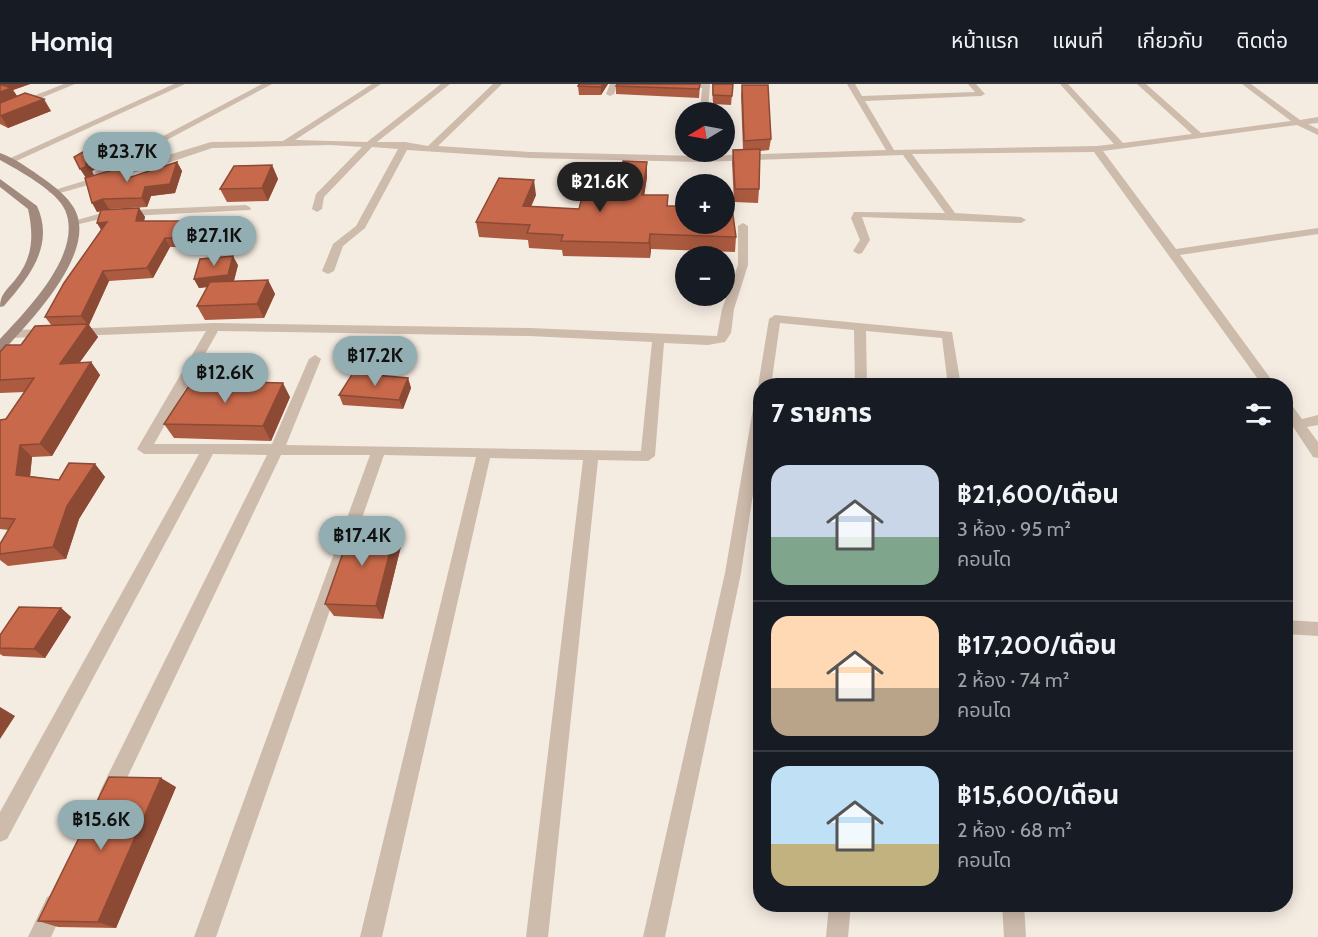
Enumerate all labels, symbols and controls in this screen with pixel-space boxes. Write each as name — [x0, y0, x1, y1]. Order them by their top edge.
text: Homiq — [30, 24, 113, 58]
text: หน้าแรก — [951, 28, 1019, 53]
text: แผนที่ — [1052, 28, 1103, 53]
text: เกี่ยวกับ — [1136, 28, 1203, 53]
text: ติดต่อ — [1236, 28, 1288, 53]
north arrow — [675, 102, 735, 162]
map controls — [675, 102, 735, 306]
pin: ฿23.7K — [78, 132, 176, 183]
text: ฿23.7K — [97, 139, 157, 163]
pin: ฿21.6K — [551, 162, 649, 213]
text: ฿21.6K — [571, 169, 629, 193]
button: + — [675, 174, 735, 234]
pin: ฿27.1K — [165, 216, 263, 267]
text: ฿27.1K — [186, 223, 242, 247]
button: − — [675, 246, 735, 306]
pin: ฿17.2K — [326, 336, 424, 387]
text: ฿17.2K — [347, 343, 403, 367]
pin: ฿12.6K — [176, 353, 274, 404]
text: ฿12.6K — [196, 360, 254, 384]
text: 7 รายการ — [771, 397, 872, 429]
icon: filters — [1242, 398, 1275, 431]
text: ฿21,600/เดือน — [957, 478, 1119, 510]
icon: home — [819, 489, 891, 561]
pin: ฿17.4K — [313, 516, 411, 567]
text: 3 ห้อง · 95 m² — [957, 517, 1071, 541]
text: ฿17.4K — [333, 523, 391, 547]
text: คอนโด — [957, 547, 1011, 571]
text: ฿17,200/เดือน — [957, 629, 1117, 661]
icon: home — [819, 640, 891, 712]
text: 2 ห้อง · 74 m² — [957, 668, 1069, 692]
text: คอนโด — [957, 698, 1011, 722]
text: ฿15,600/เดือน — [957, 779, 1119, 811]
icon: home — [819, 790, 891, 862]
pin: ฿15.6K — [52, 800, 150, 851]
text: ฿15.6K — [72, 807, 130, 831]
text: 2 ห้อง · 68 m² — [957, 818, 1072, 842]
text: คอนโด — [957, 848, 1011, 872]

